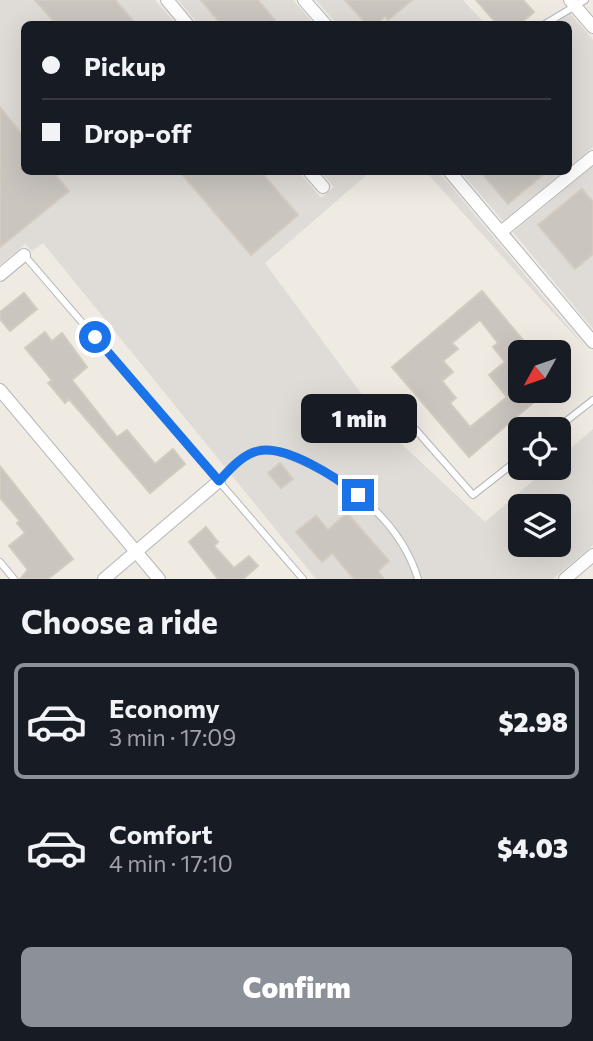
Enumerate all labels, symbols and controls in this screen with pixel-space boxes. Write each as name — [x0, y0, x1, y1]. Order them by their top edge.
text: Pickup — [84, 50, 166, 81]
text: Drop-off — [84, 117, 191, 148]
route start — [79, 321, 111, 353]
north arrow — [508, 340, 570, 402]
map controls — [508, 340, 571, 557]
callout: 1 min — [300, 393, 416, 442]
text: 1 min — [331, 404, 387, 432]
button: locate — [508, 417, 571, 480]
route end — [342, 479, 374, 511]
button: layers — [508, 494, 571, 557]
text: Choose a ride — [21, 601, 218, 641]
icon: car — [25, 690, 88, 753]
text: Economy — [109, 692, 220, 723]
text: $2.98 — [498, 706, 568, 737]
text: 3 min · 17:09 — [109, 723, 236, 751]
icon: car — [25, 816, 88, 879]
text: Comfort — [109, 818, 212, 849]
text: $4.03 — [497, 832, 568, 863]
text: 4 min · 17:10 — [109, 849, 233, 877]
button: Confirm — [21, 947, 572, 1027]

